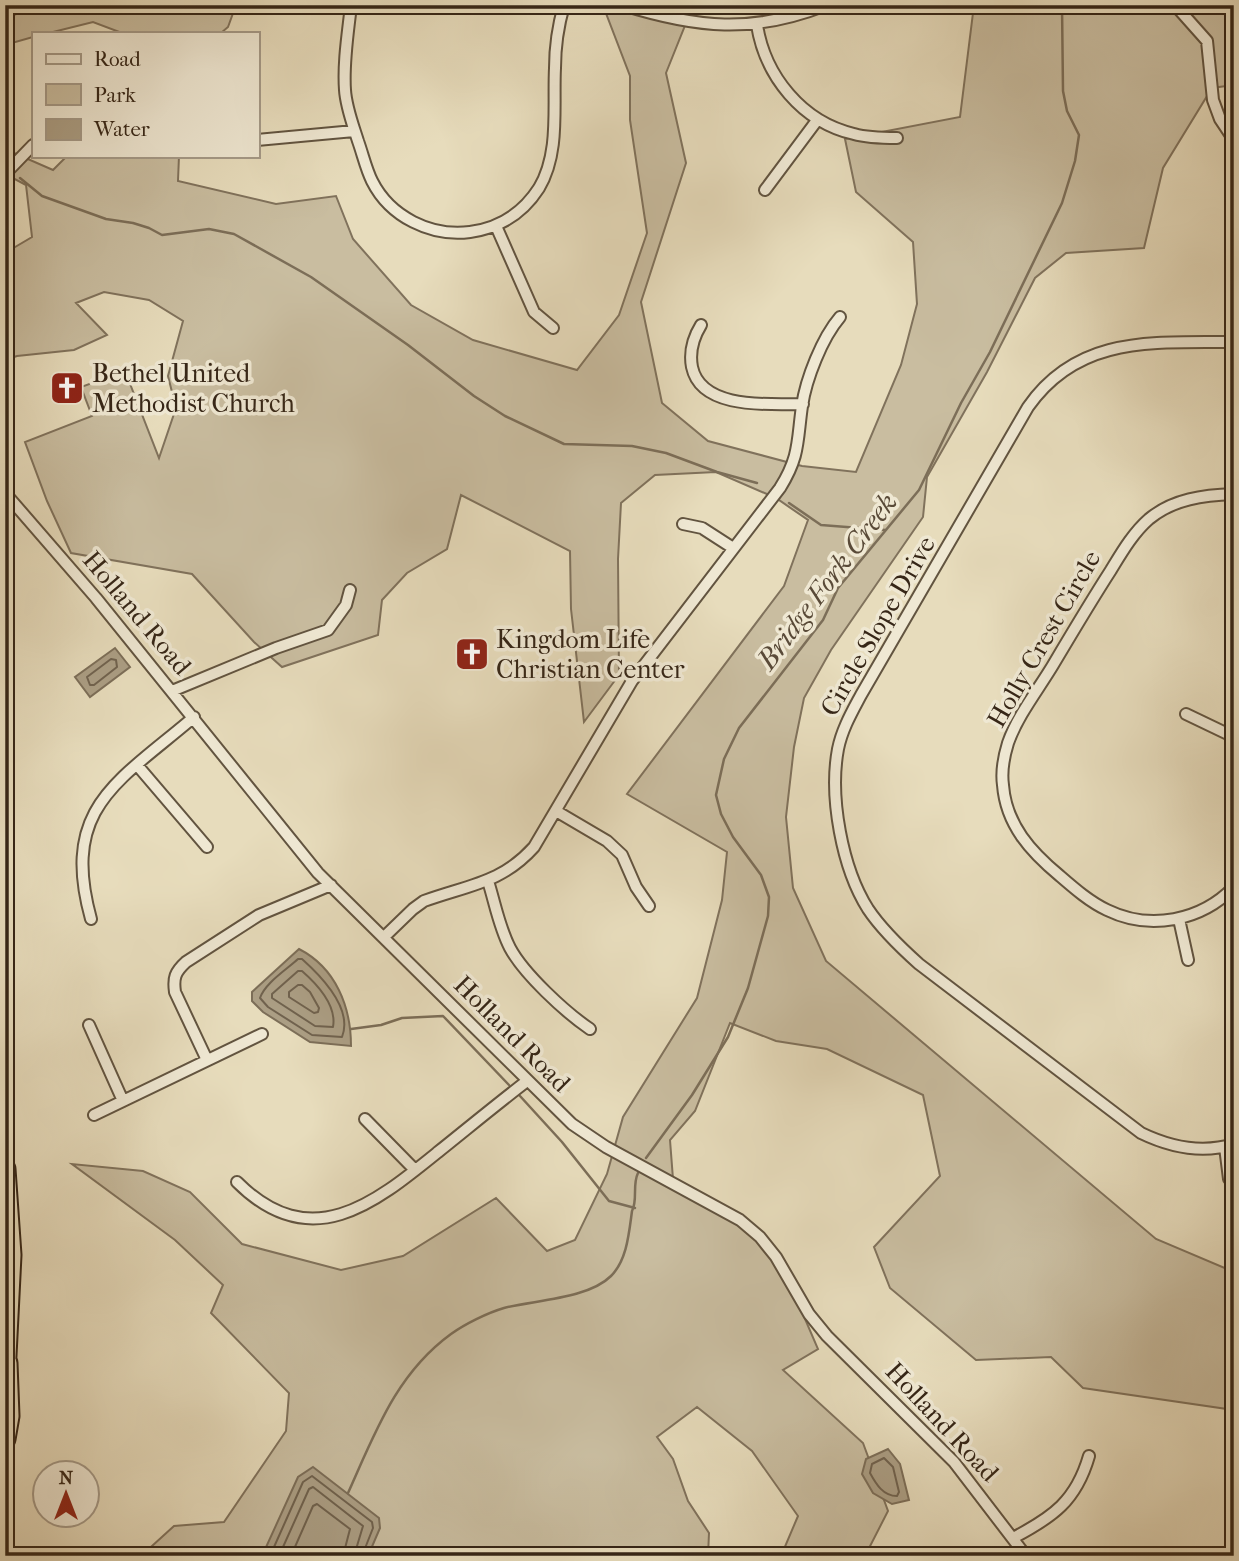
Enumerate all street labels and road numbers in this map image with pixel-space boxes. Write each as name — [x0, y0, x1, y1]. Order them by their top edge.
street label: Circle Slope Drive — [814, 530, 942, 721]
street label: Holland Road — [76, 545, 198, 682]
street label: Holly Crest Circle — [981, 545, 1107, 733]
street label: Holland Road — [447, 969, 577, 1099]
street label: Holland Road — [879, 1356, 1006, 1489]

